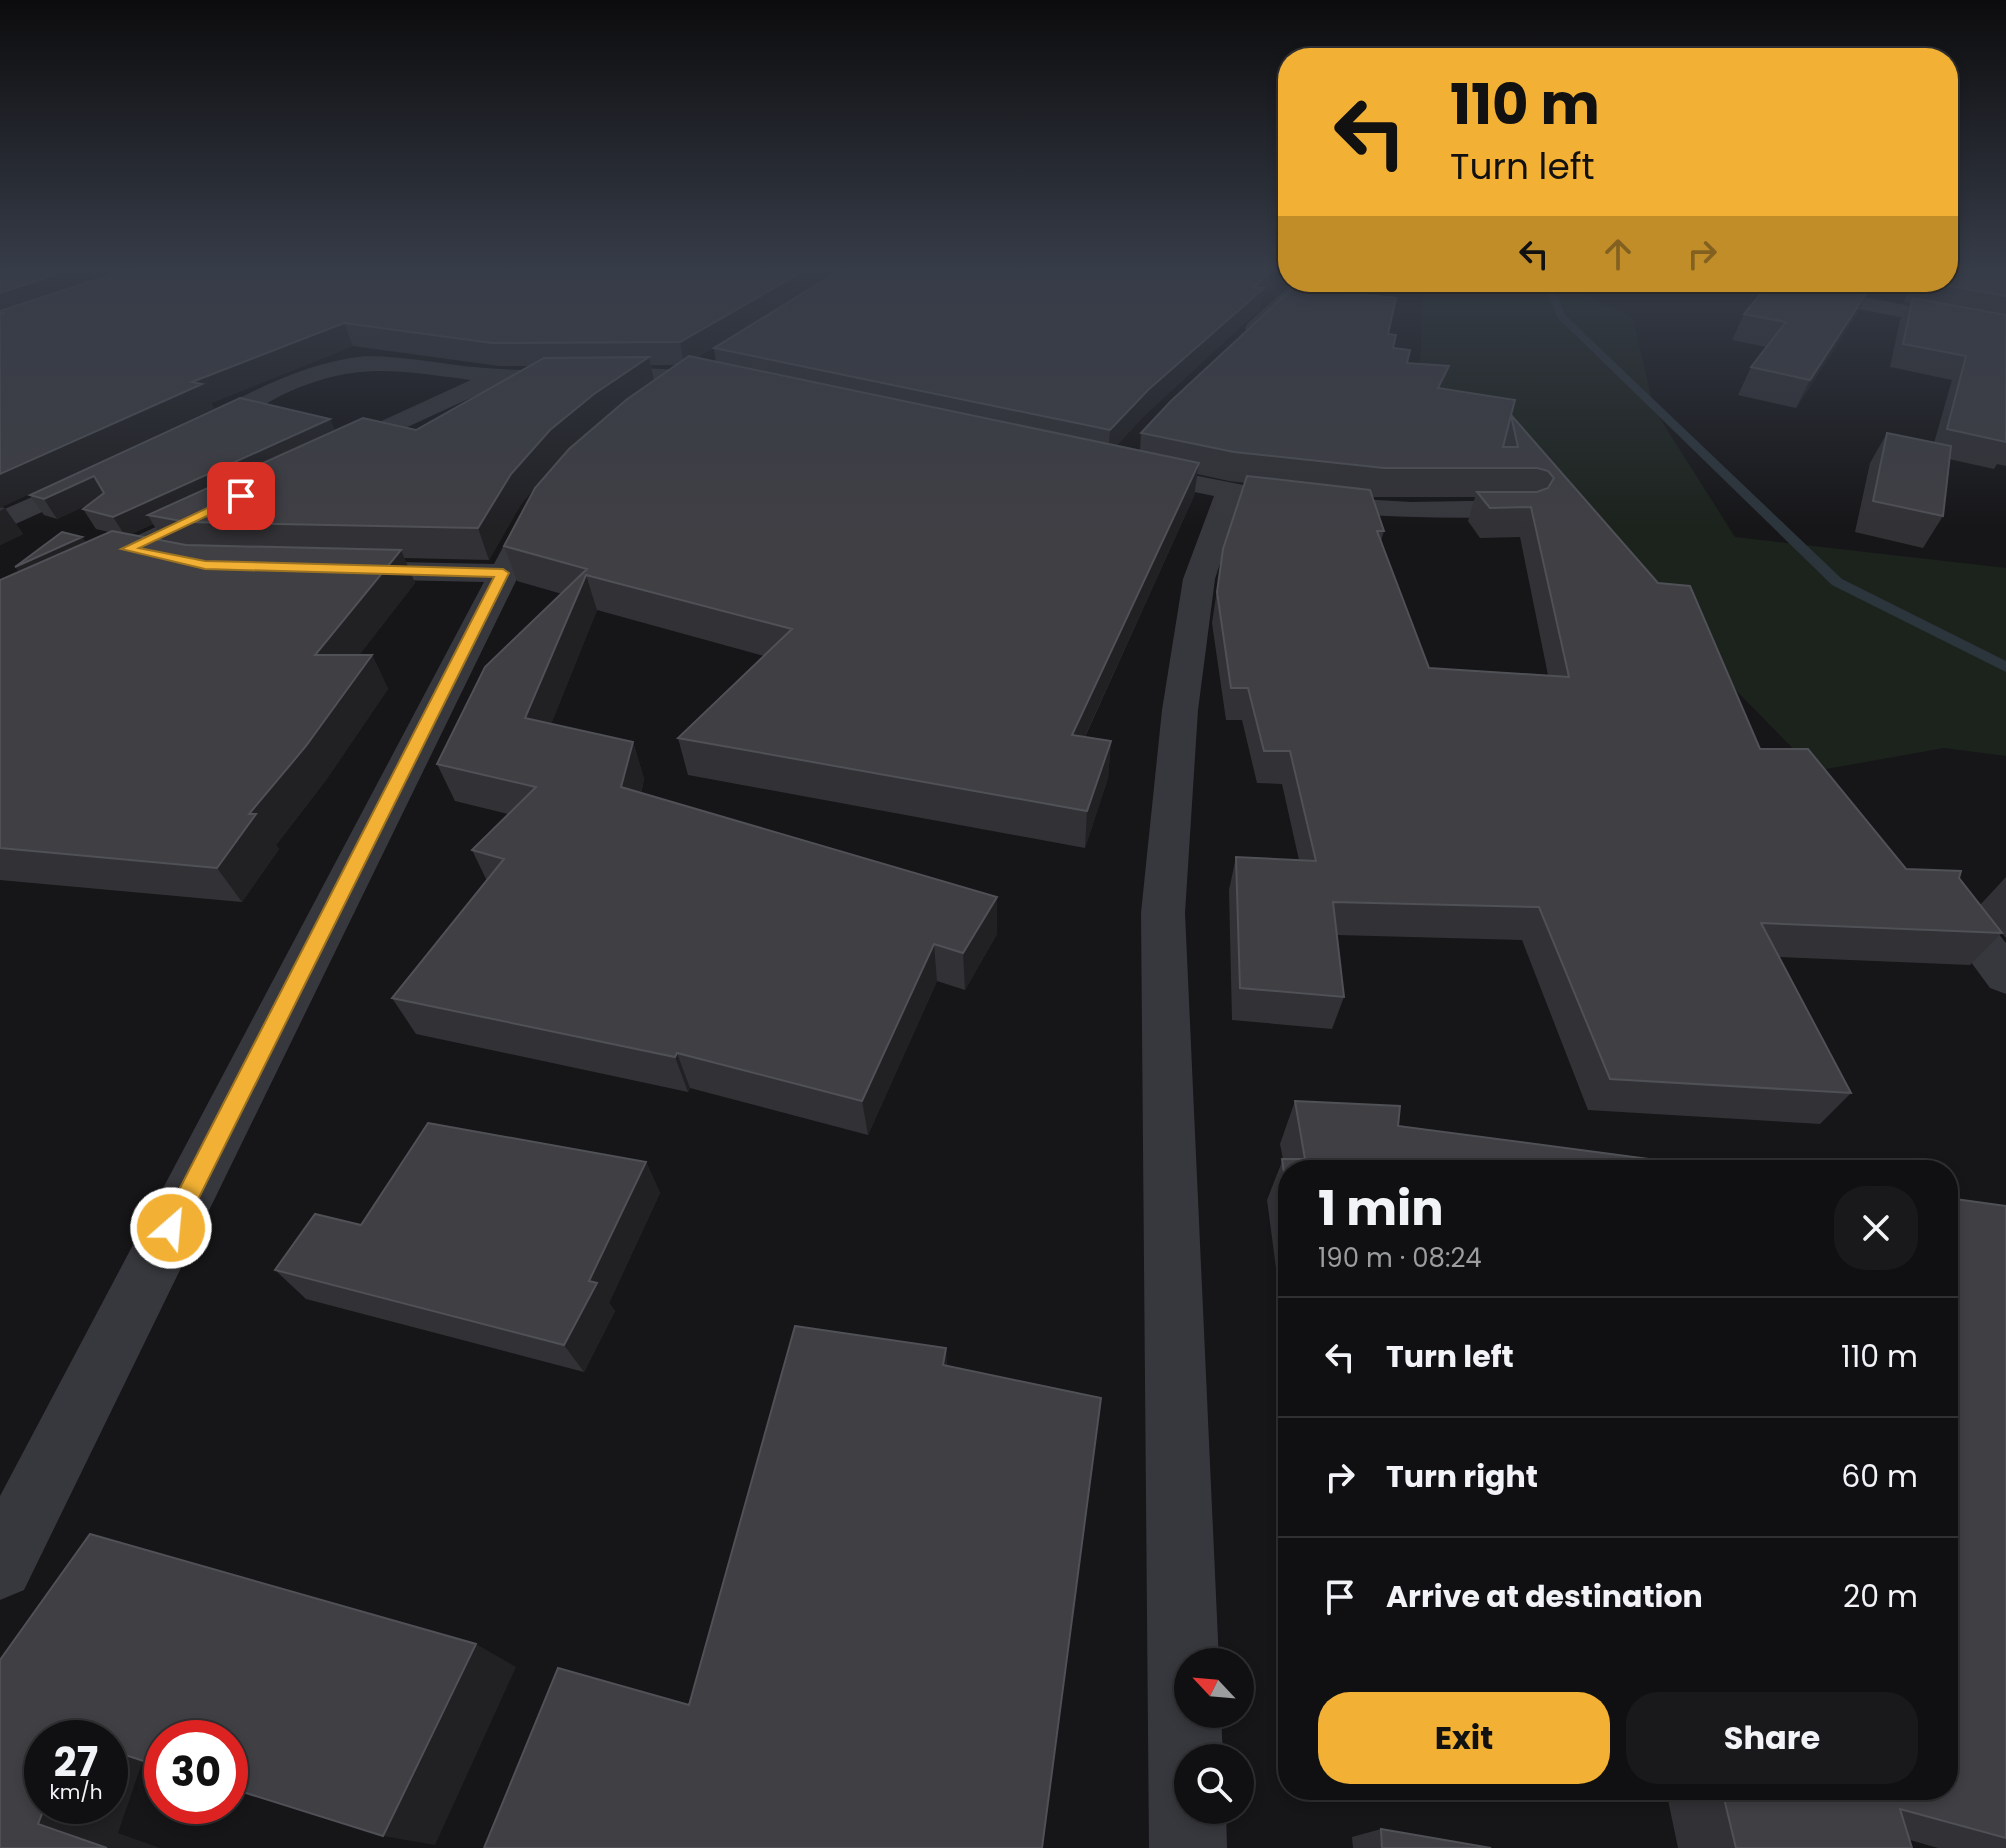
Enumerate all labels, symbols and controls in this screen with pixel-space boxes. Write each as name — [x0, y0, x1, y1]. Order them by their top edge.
text: 110 m — [1450, 65, 1600, 144]
icon: left — [1318, 80, 1422, 184]
text: Turn left — [1450, 141, 1595, 192]
icon: left — [1512, 232, 1556, 276]
icon: ahead — [1596, 232, 1640, 276]
icon: right — [1680, 232, 1724, 276]
pin — [207, 462, 275, 530]
icon: arrive — [219, 474, 263, 518]
text: 1 min — [1318, 1175, 1444, 1242]
position arrow — [129, 1186, 213, 1270]
button: close — [1834, 1186, 1918, 1270]
text: 190 m · 08:24 — [1318, 1240, 1482, 1276]
icon: left — [1318, 1335, 1362, 1379]
text: Turn left — [1386, 1335, 1514, 1378]
text: 110 m — [1841, 1335, 1918, 1378]
icon: right — [1318, 1455, 1362, 1499]
text: Turn right — [1386, 1455, 1538, 1498]
text: 60 m — [1841, 1455, 1918, 1498]
icon: arrive — [1318, 1575, 1362, 1619]
text: Arrive at destination — [1386, 1575, 1703, 1618]
text: 20 m — [1843, 1575, 1918, 1618]
north arrow — [1174, 1648, 1254, 1728]
map controls — [1174, 1648, 1254, 1824]
button: Exit — [1318, 1692, 1610, 1784]
button: Share — [1626, 1692, 1918, 1784]
speed limit sign: 30 — [144, 1720, 248, 1824]
text: 27 — [54, 1734, 98, 1790]
button: search — [1174, 1744, 1254, 1824]
text: km/h — [49, 1778, 103, 1806]

